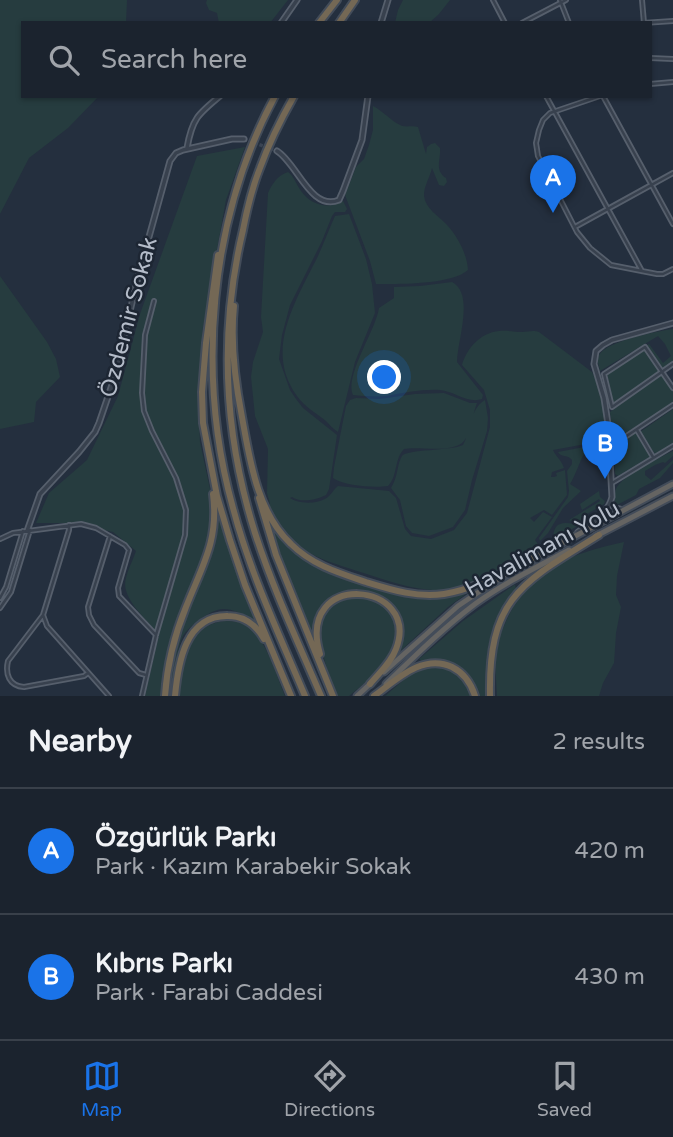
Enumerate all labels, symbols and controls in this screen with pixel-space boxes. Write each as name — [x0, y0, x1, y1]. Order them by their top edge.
search box — [21, 21, 652, 98]
icon: search — [45, 41, 83, 79]
text: Search here — [101, 44, 247, 75]
pin: A — [530, 155, 576, 213]
street label: Özdemir Sokak — [94, 234, 164, 401]
your location — [367, 360, 401, 394]
pin: B — [582, 421, 628, 479]
street label: Havalimanı Yolu — [460, 495, 625, 603]
text: Nearby — [28, 723, 132, 760]
text: 2 results — [552, 728, 645, 756]
text: Özgürlük Parkı — [95, 822, 277, 853]
text: A — [42, 837, 60, 865]
text: 420 m — [575, 837, 645, 865]
text: Park · Kazım Karabekir Sokak — [95, 853, 411, 881]
text: Kıbrıs Parkı — [95, 948, 233, 979]
text: B — [43, 963, 59, 991]
text: 430 m — [575, 963, 645, 991]
text: Park · Farabi Caddesi — [95, 979, 323, 1007]
tab: Map — [81, 1057, 122, 1121]
tab: Directions — [284, 1057, 375, 1121]
tab: Saved — [537, 1057, 592, 1121]

